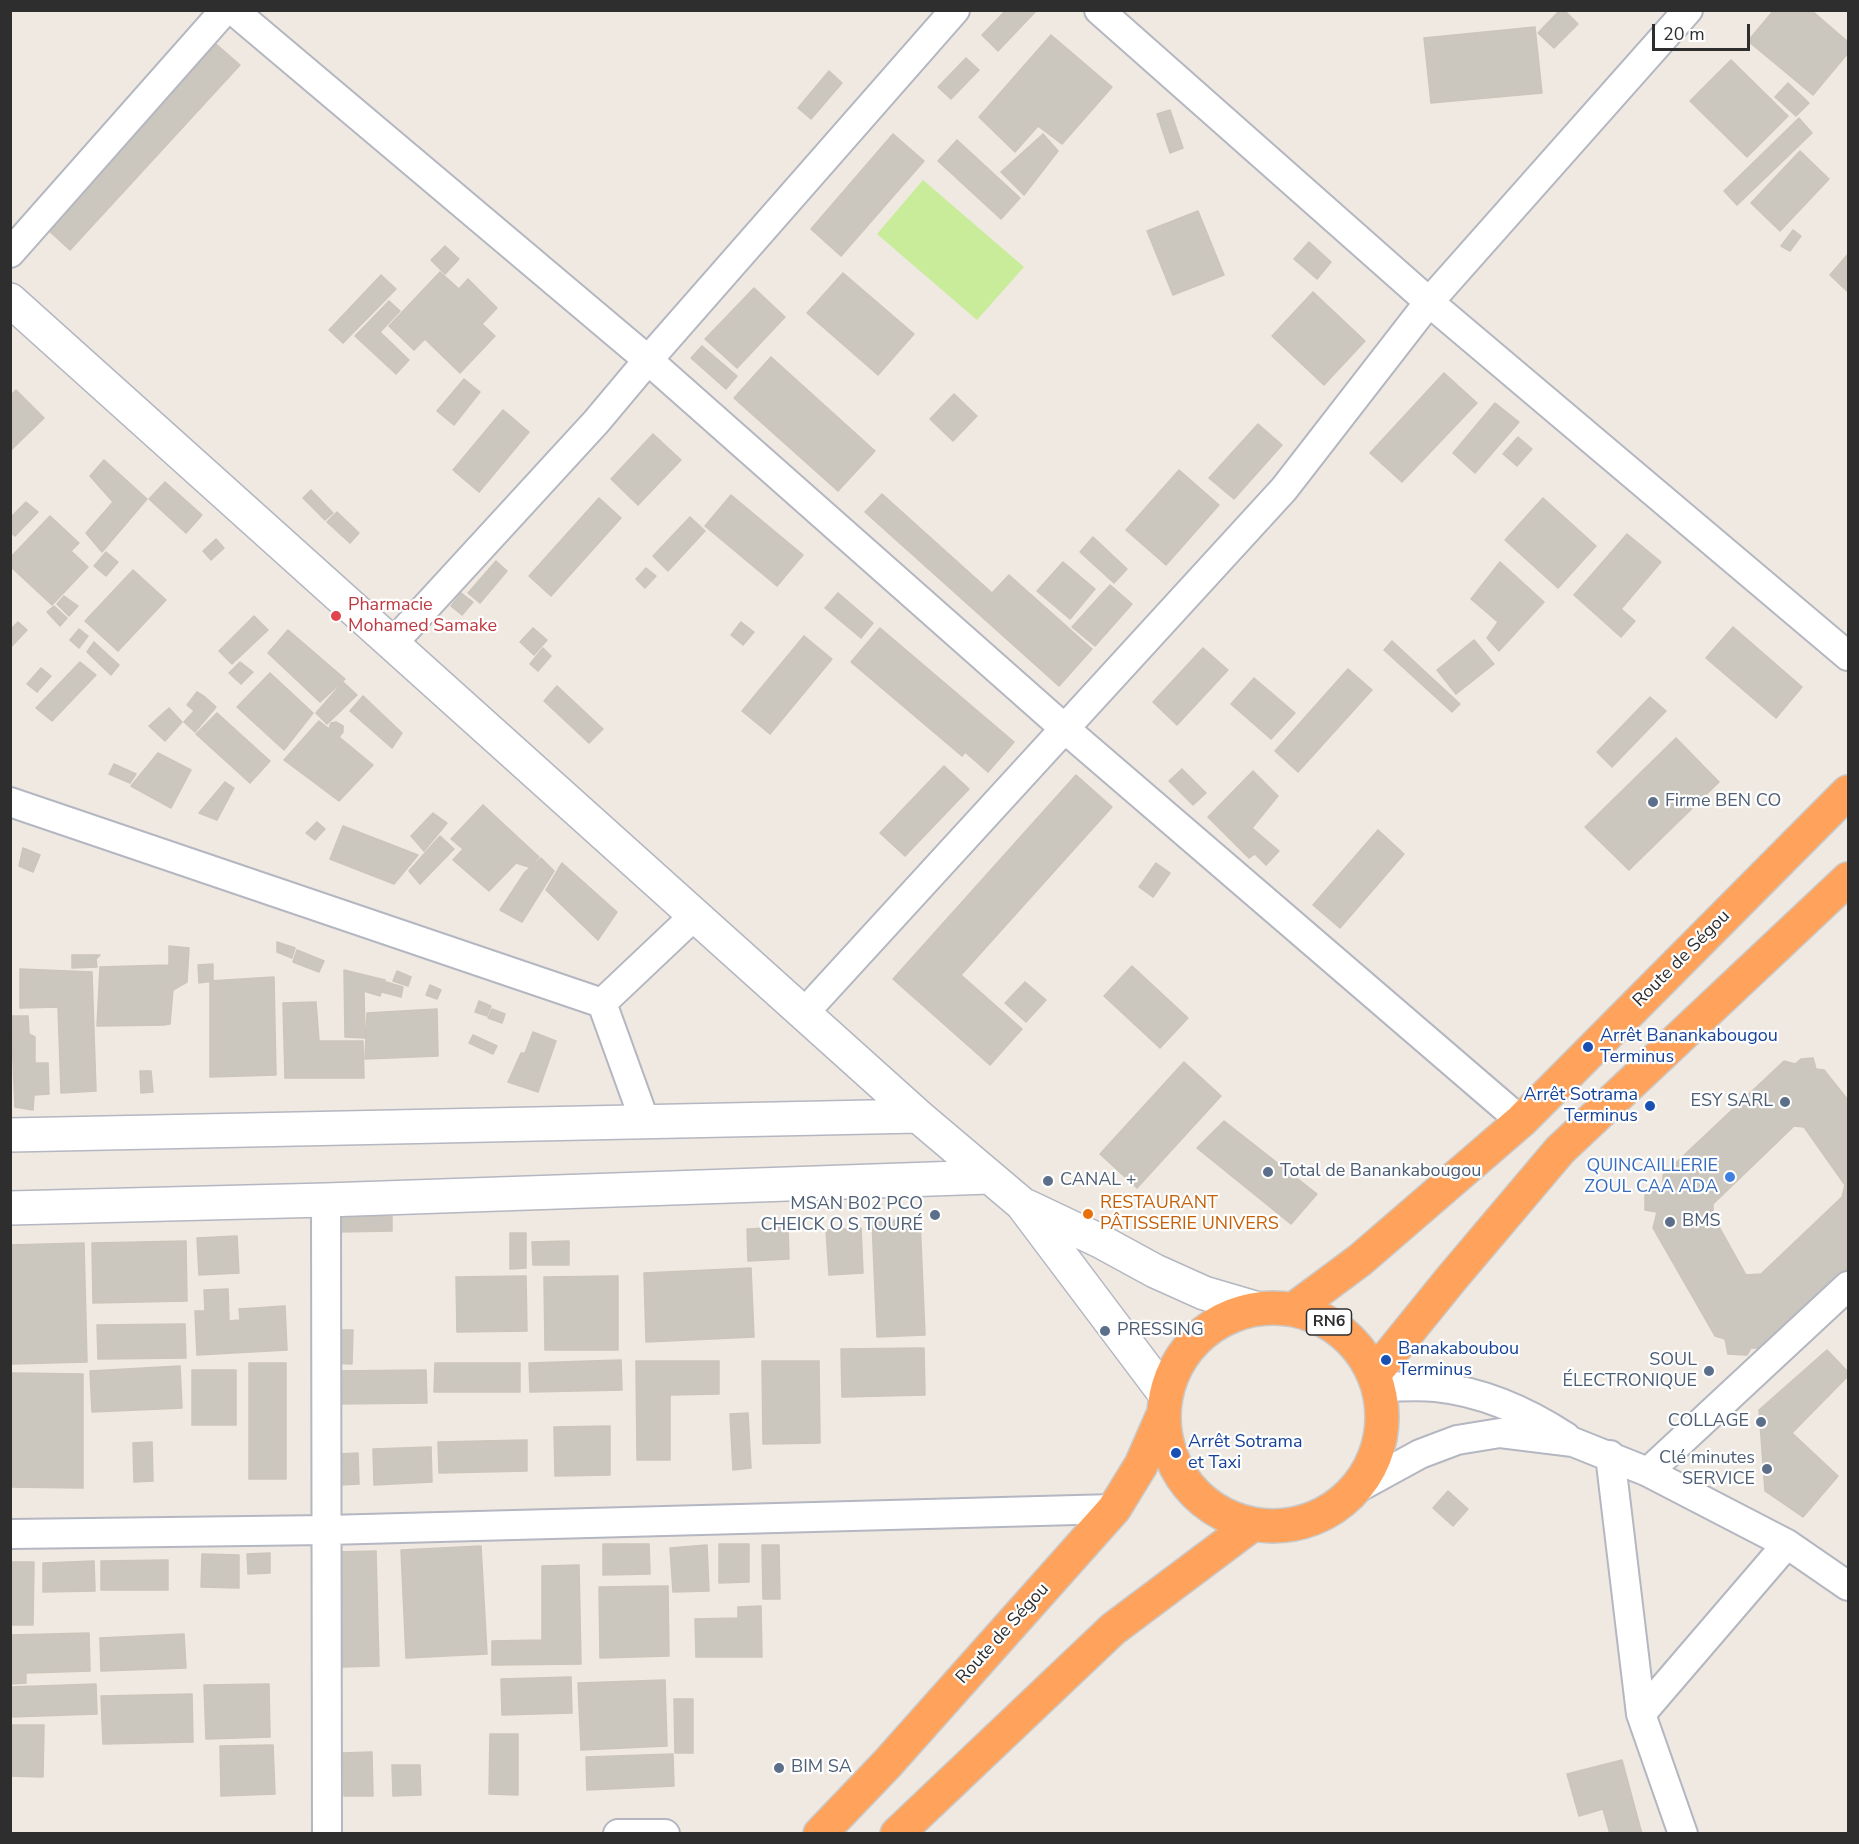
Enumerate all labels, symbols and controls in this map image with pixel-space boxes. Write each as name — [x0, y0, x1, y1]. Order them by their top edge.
scale bar — [1655, 12, 1752, 50]
text: 20 m — [1663, 22, 1705, 46]
place label: Pharmacie Mohamed Samake — [348, 595, 497, 638]
marker: Pharmacie Mohamed Samake — [329, 609, 343, 623]
place label: Firme BEN CO — [1665, 791, 1781, 813]
marker: Firme BEN CO — [1646, 795, 1660, 809]
street label: Route de Ségou — [1629, 906, 1735, 1012]
place label: Arrêt Banankabougou Terminus — [1600, 1026, 1778, 1068]
marker: Arrêt Banankabougou Terminus — [1581, 1040, 1595, 1054]
place label: Arrêt Sotrama Terminus — [1523, 1085, 1638, 1128]
place label: ESY SARL — [1691, 1091, 1773, 1113]
marker: ESY SARL — [1778, 1095, 1792, 1109]
marker: Arrêt Sotrama Terminus — [1643, 1099, 1657, 1113]
place label: QUINCAILLERIE ZOUL CAA ADA — [1584, 1156, 1718, 1198]
place label: Total de Banankabougou — [1280, 1161, 1481, 1183]
marker: Total de Banankabougou — [1261, 1165, 1275, 1179]
place label: CANAL + — [1060, 1170, 1137, 1192]
marker: QUINCAILLERIE ZOUL CAA ADA — [1723, 1170, 1737, 1184]
marker: CANAL + — [1041, 1174, 1055, 1188]
place label: RESTAURANT PÂTISSERIE UNIVERS — [1100, 1193, 1279, 1236]
place label: MSAN B02 PCO CHEICK O S TOURÉ — [760, 1194, 923, 1236]
marker: RESTAURANT PÂTISSERIE UNIVERS — [1081, 1207, 1095, 1221]
marker: MSAN B02 PCO CHEICK O S TOURÉ — [928, 1208, 942, 1222]
place label: BMS — [1682, 1211, 1721, 1233]
marker: BMS — [1663, 1215, 1677, 1229]
road number: RN6 — [1306, 1309, 1352, 1335]
place label: PRESSING — [1117, 1320, 1204, 1342]
marker: PRESSING — [1098, 1324, 1112, 1338]
place label: Banakaboubou Terminus — [1398, 1339, 1519, 1382]
place label: SOUL ÉLECTRONIQUE — [1562, 1350, 1697, 1392]
marker: Banakaboubou Terminus — [1379, 1353, 1393, 1367]
marker: SOUL ÉLECTRONIQUE — [1702, 1364, 1716, 1378]
place label: COLLAGE — [1668, 1411, 1749, 1433]
marker: COLLAGE — [1754, 1415, 1768, 1429]
place label: Arrêt Sotrama et Taxi — [1188, 1432, 1303, 1474]
marker: Arrêt Sotrama et Taxi — [1169, 1446, 1183, 1460]
place label: Clé minutes SERVICE — [1659, 1448, 1755, 1490]
marker: Clé minutes SERVICE — [1760, 1462, 1774, 1476]
street label: Route de Ségou — [952, 1579, 1054, 1689]
place label: BIM SA — [791, 1757, 852, 1779]
marker: BIM SA — [772, 1761, 786, 1775]

